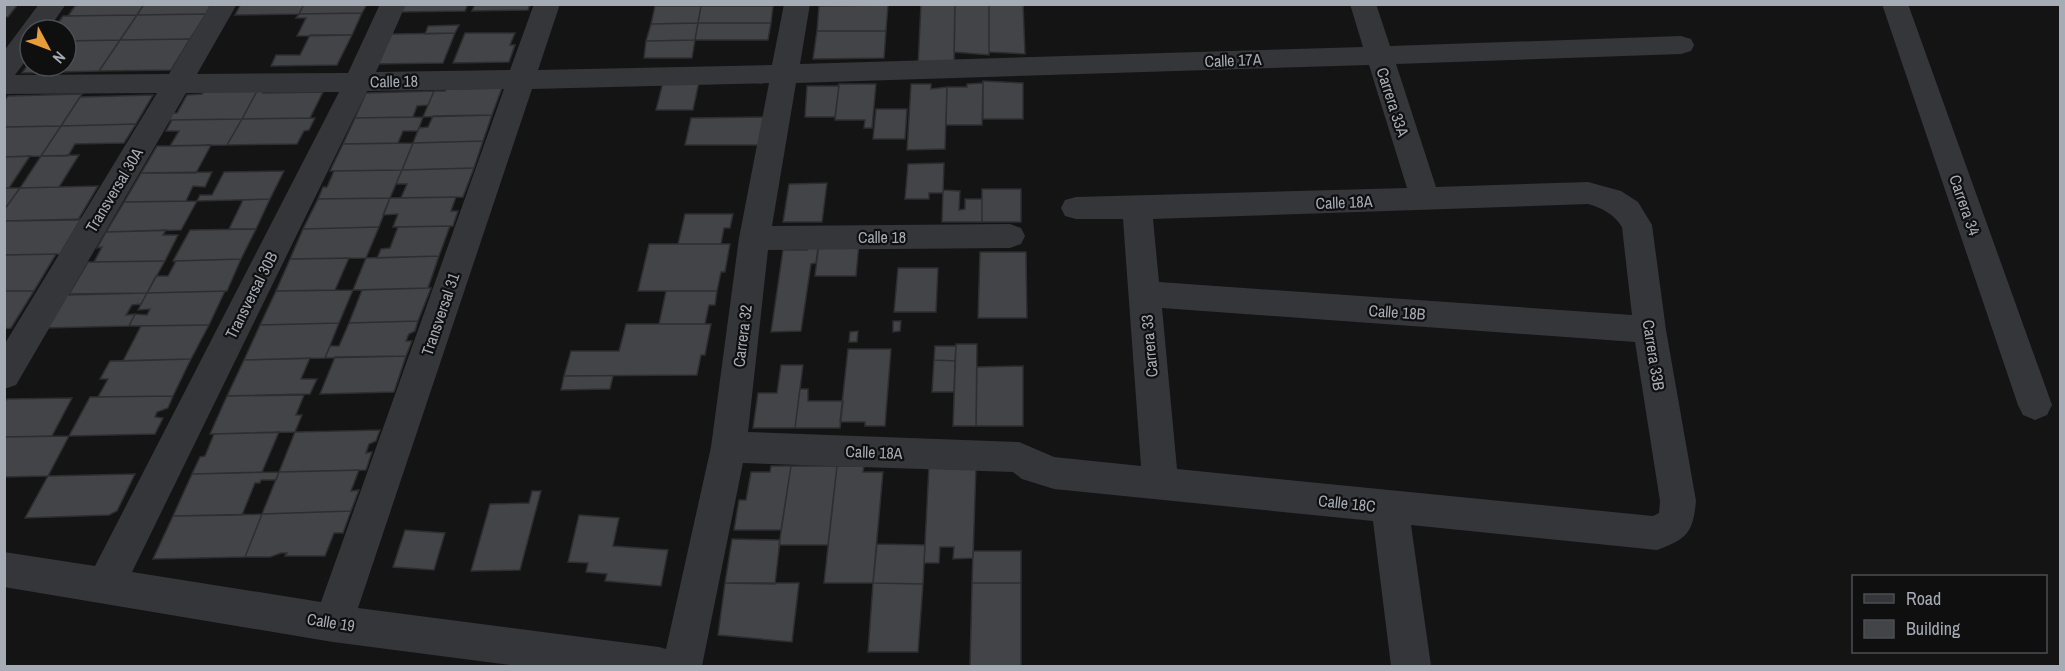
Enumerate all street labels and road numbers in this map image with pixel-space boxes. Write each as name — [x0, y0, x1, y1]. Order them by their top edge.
street label: Calle 17A — [1204, 48, 1262, 72]
street label: Carrera 33A — [1371, 65, 1415, 140]
street label: Calle 18 — [370, 70, 418, 92]
street label: Transversal 30A — [80, 143, 148, 236]
street label: Carrera 34 — [1944, 172, 1986, 238]
street label: Calle 18A — [1315, 190, 1373, 214]
street label: Calle 18 — [858, 226, 906, 248]
street label: Transversal 30B — [220, 247, 282, 342]
street label: Transversal 31 — [416, 269, 465, 358]
street label: Calle 18B — [1368, 299, 1426, 325]
street label: Carrera 32 — [727, 304, 757, 368]
street label: Carrera 33 — [1135, 314, 1163, 378]
street label: Carrera 33B — [1638, 318, 1670, 392]
street label: Calle 18A — [845, 440, 903, 464]
street label: Calle 18C — [1317, 489, 1377, 517]
street label: Calle 19 — [306, 607, 356, 637]

